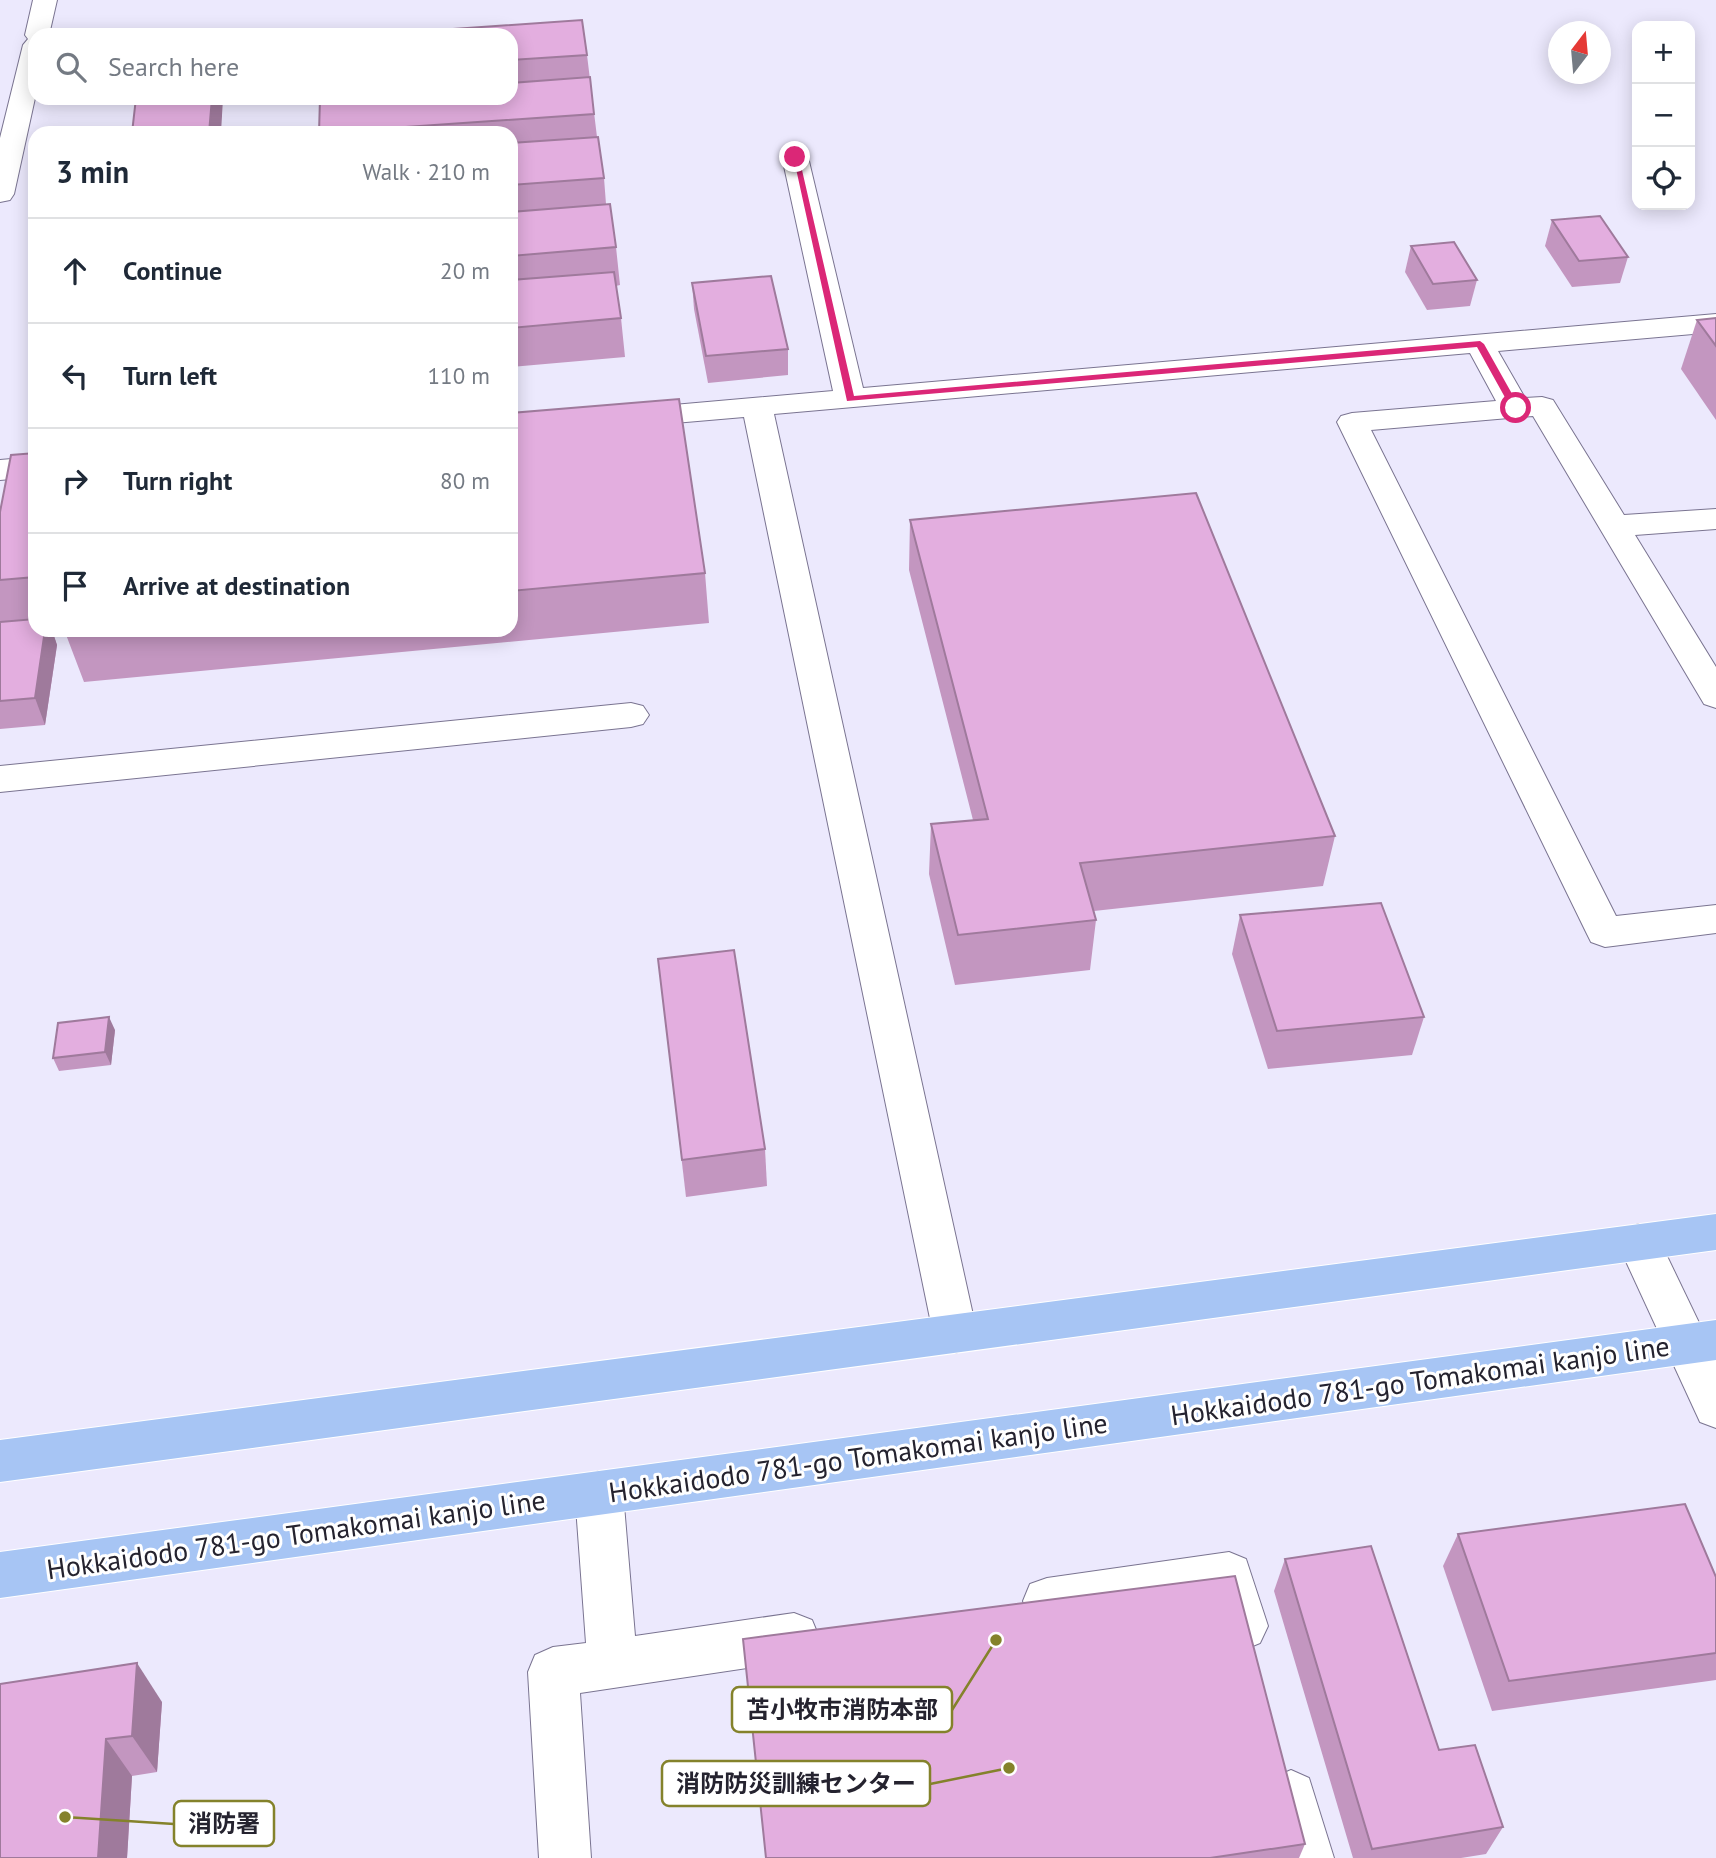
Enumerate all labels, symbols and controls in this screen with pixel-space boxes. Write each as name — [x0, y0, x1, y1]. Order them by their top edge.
north arrow — [1548, 21, 1611, 84]
map controls — [1632, 21, 1695, 210]
button: + — [1632, 21, 1695, 84]
search box — [28, 28, 518, 105]
icon: search — [52, 48, 90, 86]
text: Search here — [108, 50, 239, 83]
button: − — [1632, 84, 1695, 147]
route end — [779, 141, 810, 172]
button: locate — [1632, 147, 1695, 210]
text: 3 min — [56, 152, 129, 191]
text: Walk · 210 m — [363, 157, 490, 186]
icon: ahead — [56, 252, 94, 290]
text: Continue — [123, 254, 222, 287]
text: 20 m — [440, 256, 490, 285]
icon: left — [56, 357, 94, 395]
text: Turn left — [123, 359, 217, 392]
text: 110 m — [428, 361, 490, 390]
route start — [1500, 392, 1531, 423]
icon: right — [56, 462, 94, 500]
text: Turn right — [123, 464, 232, 497]
text: 80 m — [440, 466, 490, 495]
icon: arrive — [56, 567, 94, 605]
text: Arrive at destination — [123, 569, 350, 602]
street label: Hokkaidodo 781-go Tomakomai kanjo line — [1168, 1327, 1672, 1433]
street label: Hokkaidodo 781-go Tomakomai kanjo line — [606, 1404, 1110, 1510]
street label: Hokkaidodo 781-go Tomakomai kanjo line — [44, 1481, 548, 1587]
callout: 苫小牧市消防本部 — [732, 1687, 952, 1732]
text: 苫小牧市消防本部 — [746, 1694, 938, 1725]
callout: 消防防災訓練センター — [662, 1761, 930, 1806]
text: 消防防災訓練センター — [676, 1768, 916, 1799]
callout: 消防署 — [174, 1801, 274, 1846]
text: 消防署 — [188, 1808, 260, 1839]

